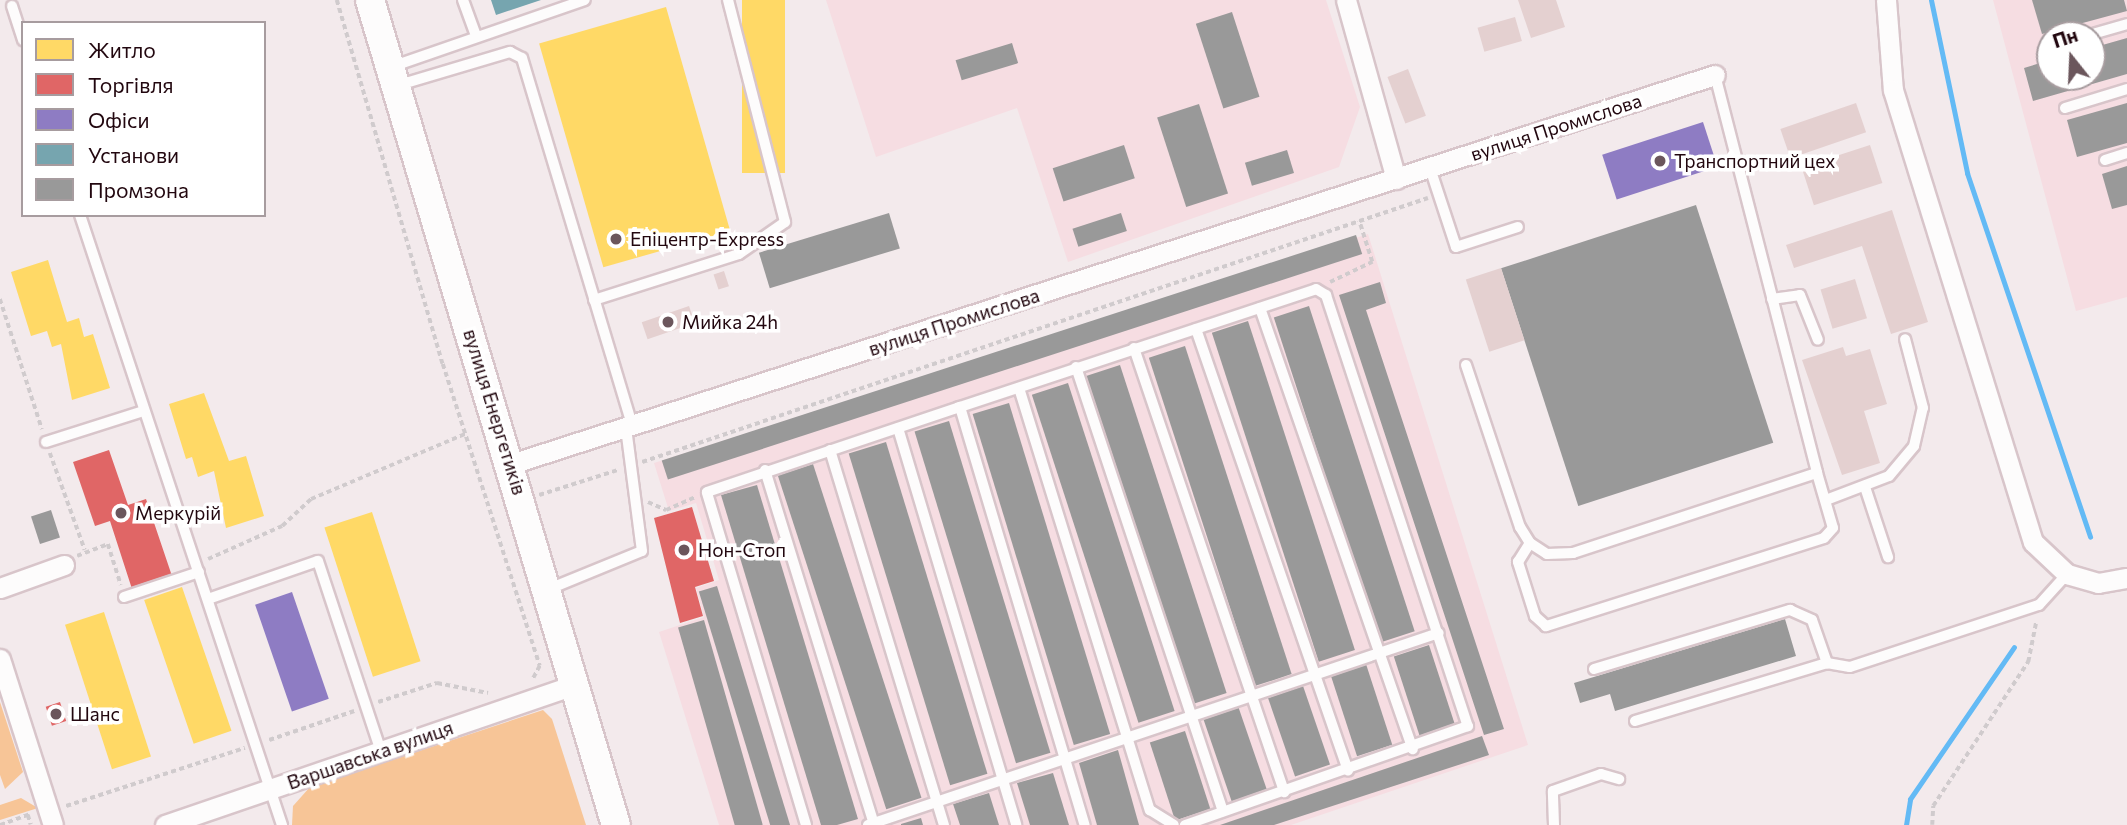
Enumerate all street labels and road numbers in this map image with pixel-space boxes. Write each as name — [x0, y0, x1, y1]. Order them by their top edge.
street label: вулиця Промислова — [1468, 89, 1644, 165]
street label: вулиця Промислова — [866, 284, 1042, 360]
street label: вулиця Енергетиків — [459, 326, 531, 498]
street label: Варшавська вулиця — [284, 716, 456, 794]

